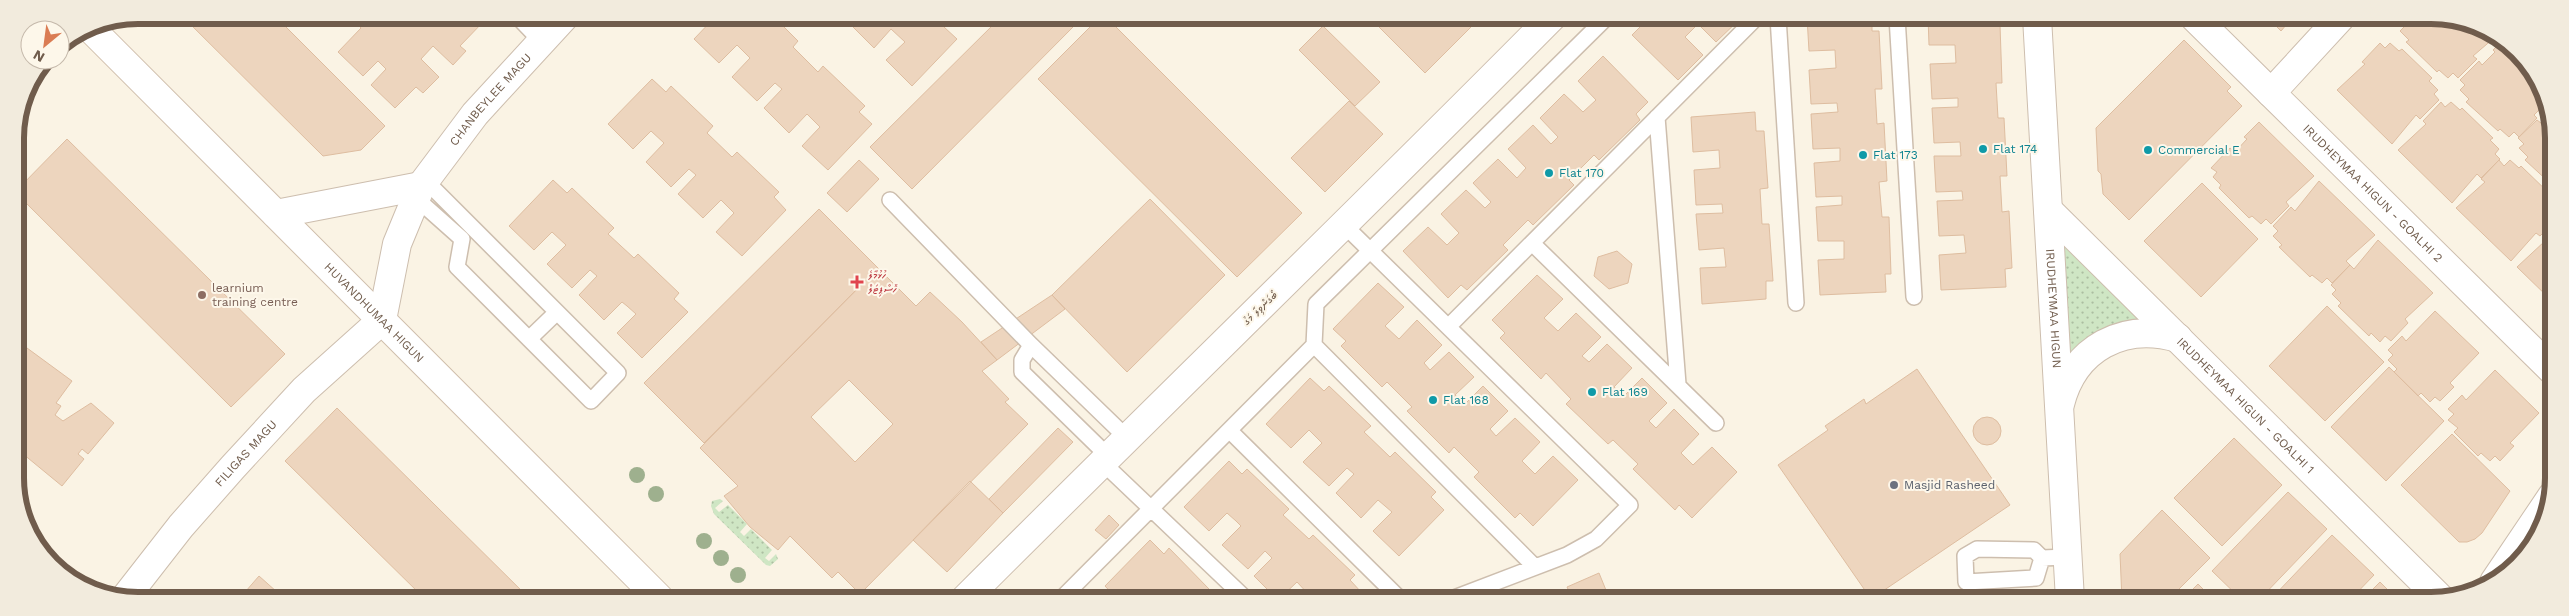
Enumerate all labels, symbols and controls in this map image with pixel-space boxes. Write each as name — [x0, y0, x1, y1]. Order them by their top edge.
north arrow — [20, 20, 70, 70]
text: N — [30, 47, 47, 66]
street label: CHANBEYLEE MAGU — [447, 51, 534, 148]
street label: IRUDHEYMAA HIGUN - GOALHI 2 — [2300, 121, 2445, 265]
place label: Flat 174 — [1993, 142, 2037, 156]
marker: Flat 174 — [1977, 143, 1989, 155]
place label: Commercial E — [2158, 143, 2240, 157]
marker: Commercial E — [2142, 144, 2154, 156]
place label: Flat 173 — [1873, 148, 1918, 162]
marker: Flat 173 — [1857, 149, 1869, 161]
place label: Flat 170 — [1559, 166, 1604, 180]
marker: Flat 170 — [1543, 167, 1555, 179]
street label: IRUDHEYMAA HIGUN — [2043, 248, 2064, 369]
street label: HUVANDHUMAA HIGUN — [321, 260, 427, 365]
place label: ހުޅުމާލެ ހޮސްޕިޓަލް — [868, 268, 898, 297]
marker: ހުޅުމާލެ ހޮސްޕިޓަލް — [850, 275, 864, 289]
place label: learnium training centre — [212, 281, 298, 309]
street label: ބޯގަންވިލާ މަގު — [1239, 288, 1281, 329]
marker: learnium training centre — [196, 289, 208, 301]
street label: IRUDHEYMAA HIGUN - GOALHI 1 — [2174, 335, 2317, 477]
place label: Flat 169 — [1602, 385, 1648, 399]
marker: Flat 169 — [1586, 386, 1598, 398]
place label: Flat 168 — [1443, 393, 1489, 407]
marker: Flat 168 — [1427, 394, 1439, 406]
street label: FILIGAS MAGU — [212, 417, 280, 489]
place label: Masjid Rasheed — [1904, 478, 1995, 492]
marker: Masjid Rasheed — [1888, 479, 1900, 491]

